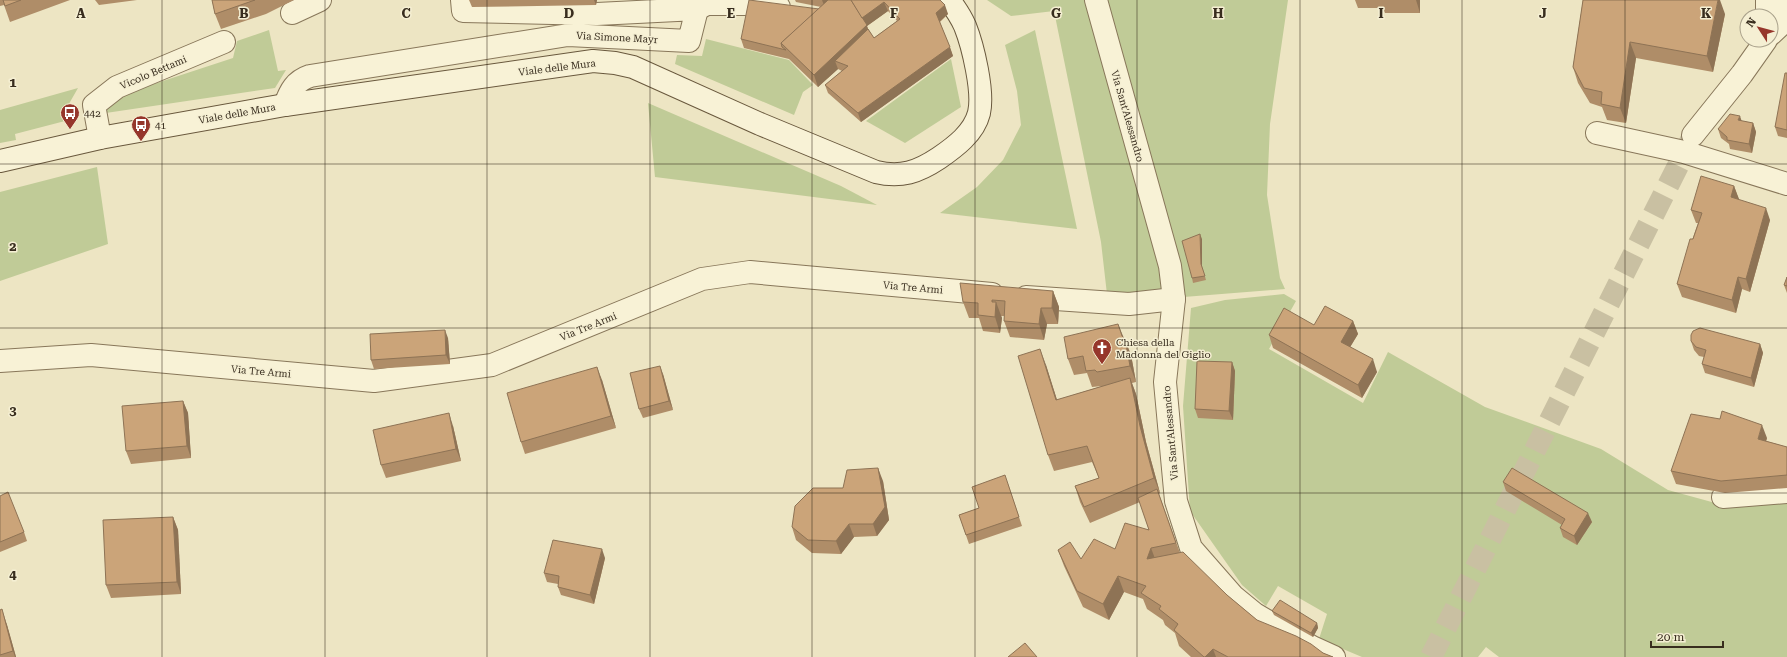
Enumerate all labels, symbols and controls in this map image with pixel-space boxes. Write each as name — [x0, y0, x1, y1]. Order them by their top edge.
text: A — [76, 6, 86, 21]
text: B — [239, 6, 249, 21]
text: C — [401, 6, 411, 21]
text: D — [564, 6, 574, 21]
text: E — [727, 6, 735, 21]
text: F — [890, 6, 898, 21]
text: G — [1051, 6, 1061, 21]
text: H — [1213, 6, 1224, 21]
text: I — [1378, 6, 1384, 21]
text: J — [1539, 6, 1547, 21]
text: K — [1701, 6, 1712, 21]
north arrow — [1739, 8, 1779, 48]
text: N — [1744, 15, 1759, 30]
street label: Via Simone Mayr — [576, 30, 658, 45]
street label: Vicolo Bettami — [118, 53, 188, 91]
street label: Viale delle Mura — [518, 57, 597, 78]
street label: Via Sant'Alessandro — [1109, 69, 1146, 163]
text: 1 — [9, 75, 17, 90]
street label: Viale delle Mura — [198, 101, 277, 126]
bus stop icon: 442 — [59, 102, 81, 130]
place label: 442 — [84, 108, 101, 119]
bus stop icon: 41 — [130, 114, 152, 142]
place label: 41 — [155, 120, 167, 131]
text: 2 — [9, 239, 17, 254]
street label: Via Tre Armi — [883, 279, 943, 296]
street label: Via Tre Armi — [558, 310, 618, 343]
church icon: Chiesa della Madonna del Giglio — [1091, 337, 1113, 365]
place label: Chiesa della Madonna del Giglio — [1116, 337, 1211, 360]
street label: Via Tre Armi — [231, 363, 291, 380]
street label: Via Sant'Alessandro — [1161, 385, 1180, 481]
text: 3 — [9, 403, 17, 418]
text: 4 — [9, 567, 17, 582]
scale bar — [1651, 623, 1723, 649]
text: 20 m — [1657, 630, 1684, 644]

